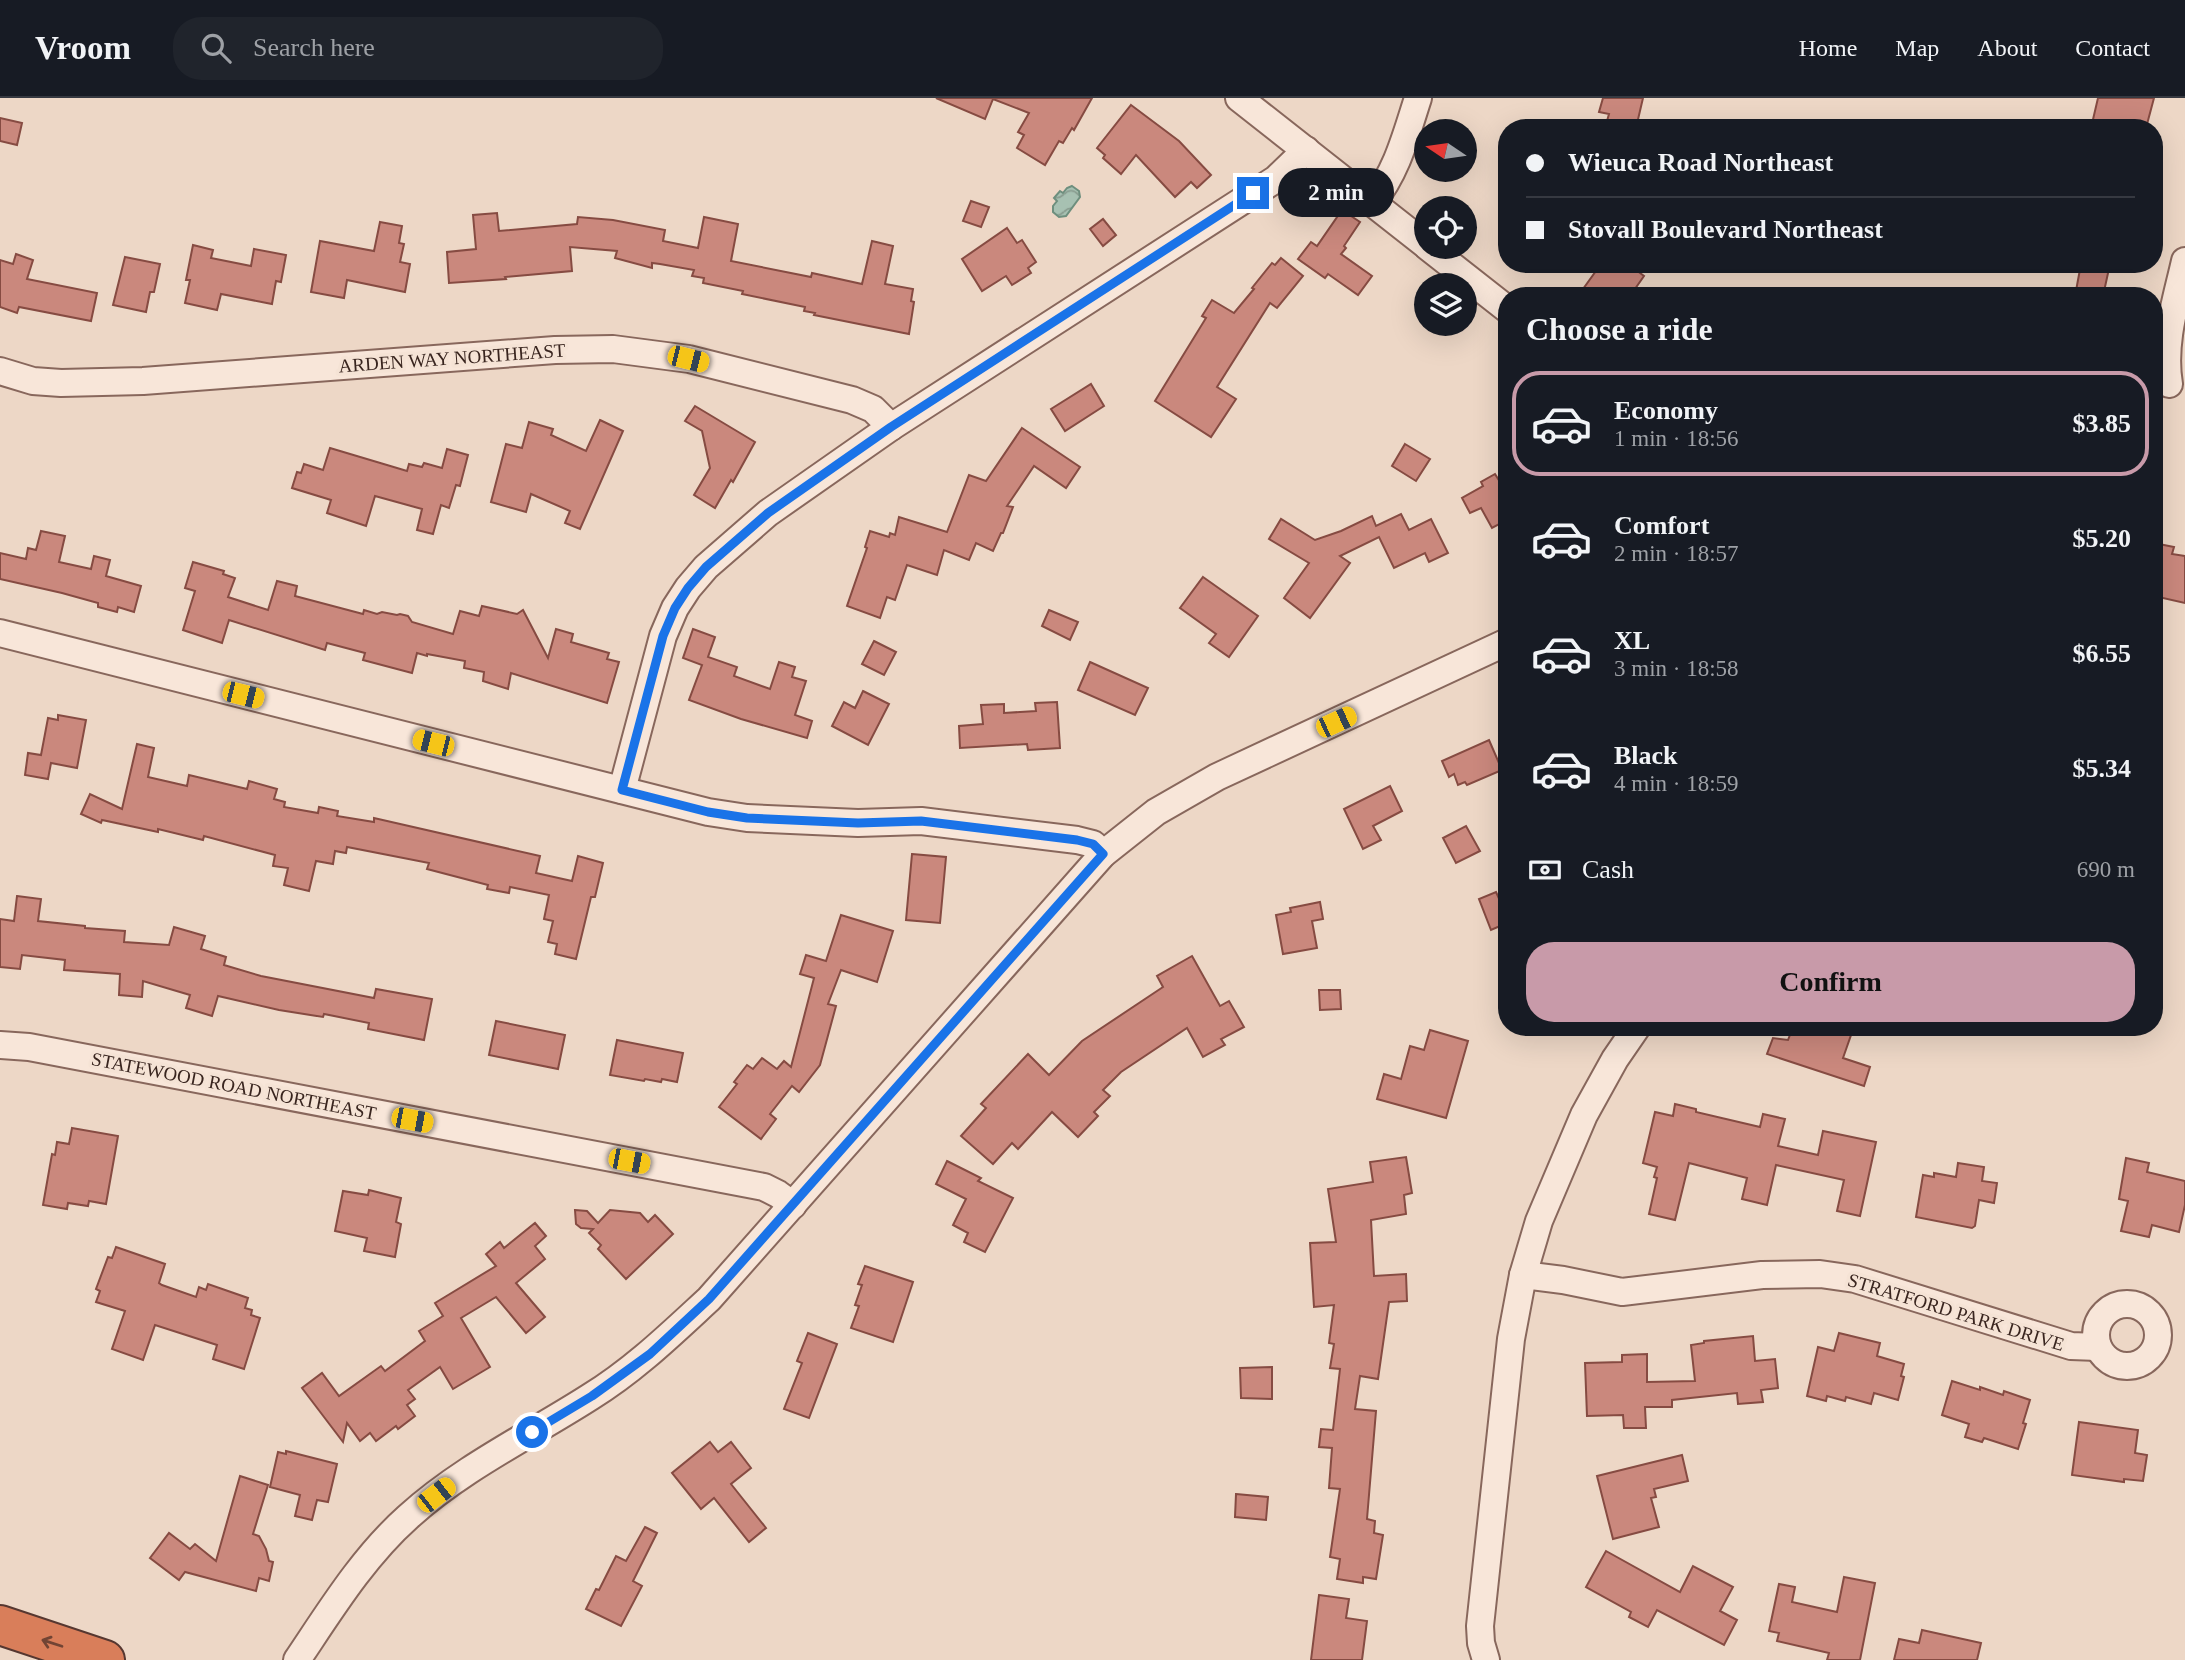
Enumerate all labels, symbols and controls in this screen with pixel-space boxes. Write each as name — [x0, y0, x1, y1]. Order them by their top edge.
search box — [173, 17, 663, 80]
icon: search — [197, 29, 235, 67]
text: Vroom — [35, 30, 131, 66]
text: Search here — [253, 33, 375, 62]
text: Home — [1799, 35, 1857, 61]
text: Map — [1895, 35, 1939, 61]
text: About — [1977, 35, 2037, 61]
text: Contact — [2075, 35, 2150, 61]
north arrow — [1414, 119, 1477, 182]
map controls — [1414, 119, 1477, 336]
text: Wieuca Road Northeast — [1568, 148, 1833, 177]
callout: 2 min — [1278, 168, 1393, 217]
route end — [1237, 177, 1269, 209]
text: 2 min — [1308, 180, 1364, 205]
button: locate — [1414, 196, 1477, 259]
text: Stovall Boulevard Northeast — [1568, 215, 1883, 244]
button: layers — [1414, 273, 1477, 336]
text: Choose a ride — [1526, 311, 1713, 347]
street label: ARDEN WAY NORTHEAST — [338, 340, 566, 376]
car — [666, 344, 711, 374]
icon: car — [1530, 392, 1593, 455]
text: Economy — [1614, 396, 1718, 425]
text: $3.85 — [2073, 409, 2131, 438]
text: 1 min · 18:56 — [1614, 426, 1739, 451]
icon: car — [1530, 507, 1593, 570]
text: Comfort — [1614, 511, 1709, 540]
text: $5.20 — [2073, 524, 2131, 553]
text: 2 min · 18:57 — [1614, 541, 1739, 566]
icon: car — [1530, 622, 1593, 685]
text: XL — [1614, 626, 1650, 655]
text: $6.55 — [2073, 639, 2131, 668]
text: 3 min · 18:58 — [1614, 656, 1739, 681]
car — [221, 680, 266, 710]
car — [1313, 704, 1360, 740]
car — [411, 728, 456, 758]
icon: car — [1530, 737, 1593, 800]
text: Black — [1614, 741, 1678, 770]
text: $5.34 — [2073, 754, 2131, 783]
text: 4 min · 18:59 — [1614, 771, 1739, 796]
icon: cash — [1526, 851, 1564, 889]
text: Cash — [1582, 855, 1634, 884]
text: 690 m — [2077, 857, 2135, 882]
button: Confirm — [1526, 942, 2135, 1022]
street label: STATEWOOD ROAD NORTHEAST — [90, 1048, 379, 1124]
car — [390, 1106, 435, 1134]
car — [607, 1147, 652, 1175]
street label: STRATFORD PARK DRIVE — [1845, 1269, 2067, 1355]
route start — [516, 1416, 548, 1448]
car — [413, 1474, 460, 1516]
one-way arrow — [42, 1636, 64, 1648]

